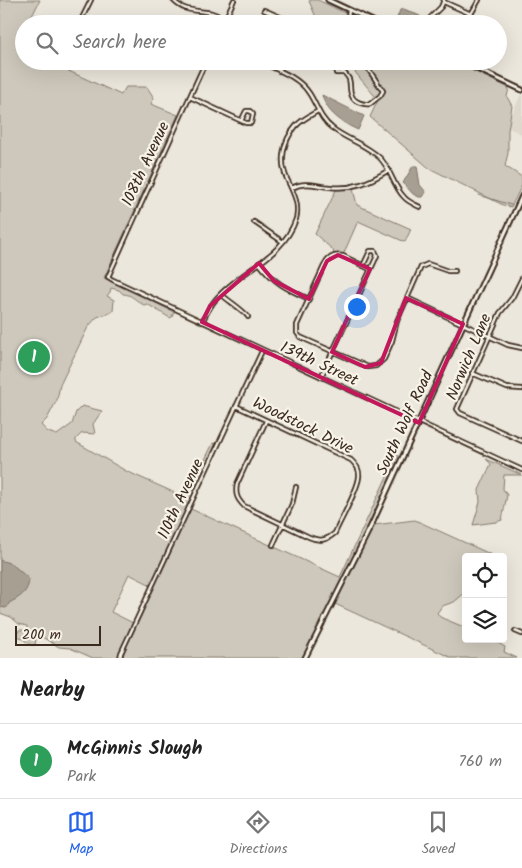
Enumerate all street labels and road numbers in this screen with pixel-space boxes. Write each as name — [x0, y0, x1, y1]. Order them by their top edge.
street label: 108th Avenue — [115, 118, 177, 210]
street label: Norwich Lane — [440, 310, 498, 404]
street label: 139th Street — [276, 335, 363, 393]
street label: South Wolf Road — [370, 366, 441, 479]
street label: Woodstock Drive — [248, 391, 358, 461]
street label: 110th Avenue — [151, 455, 211, 543]

